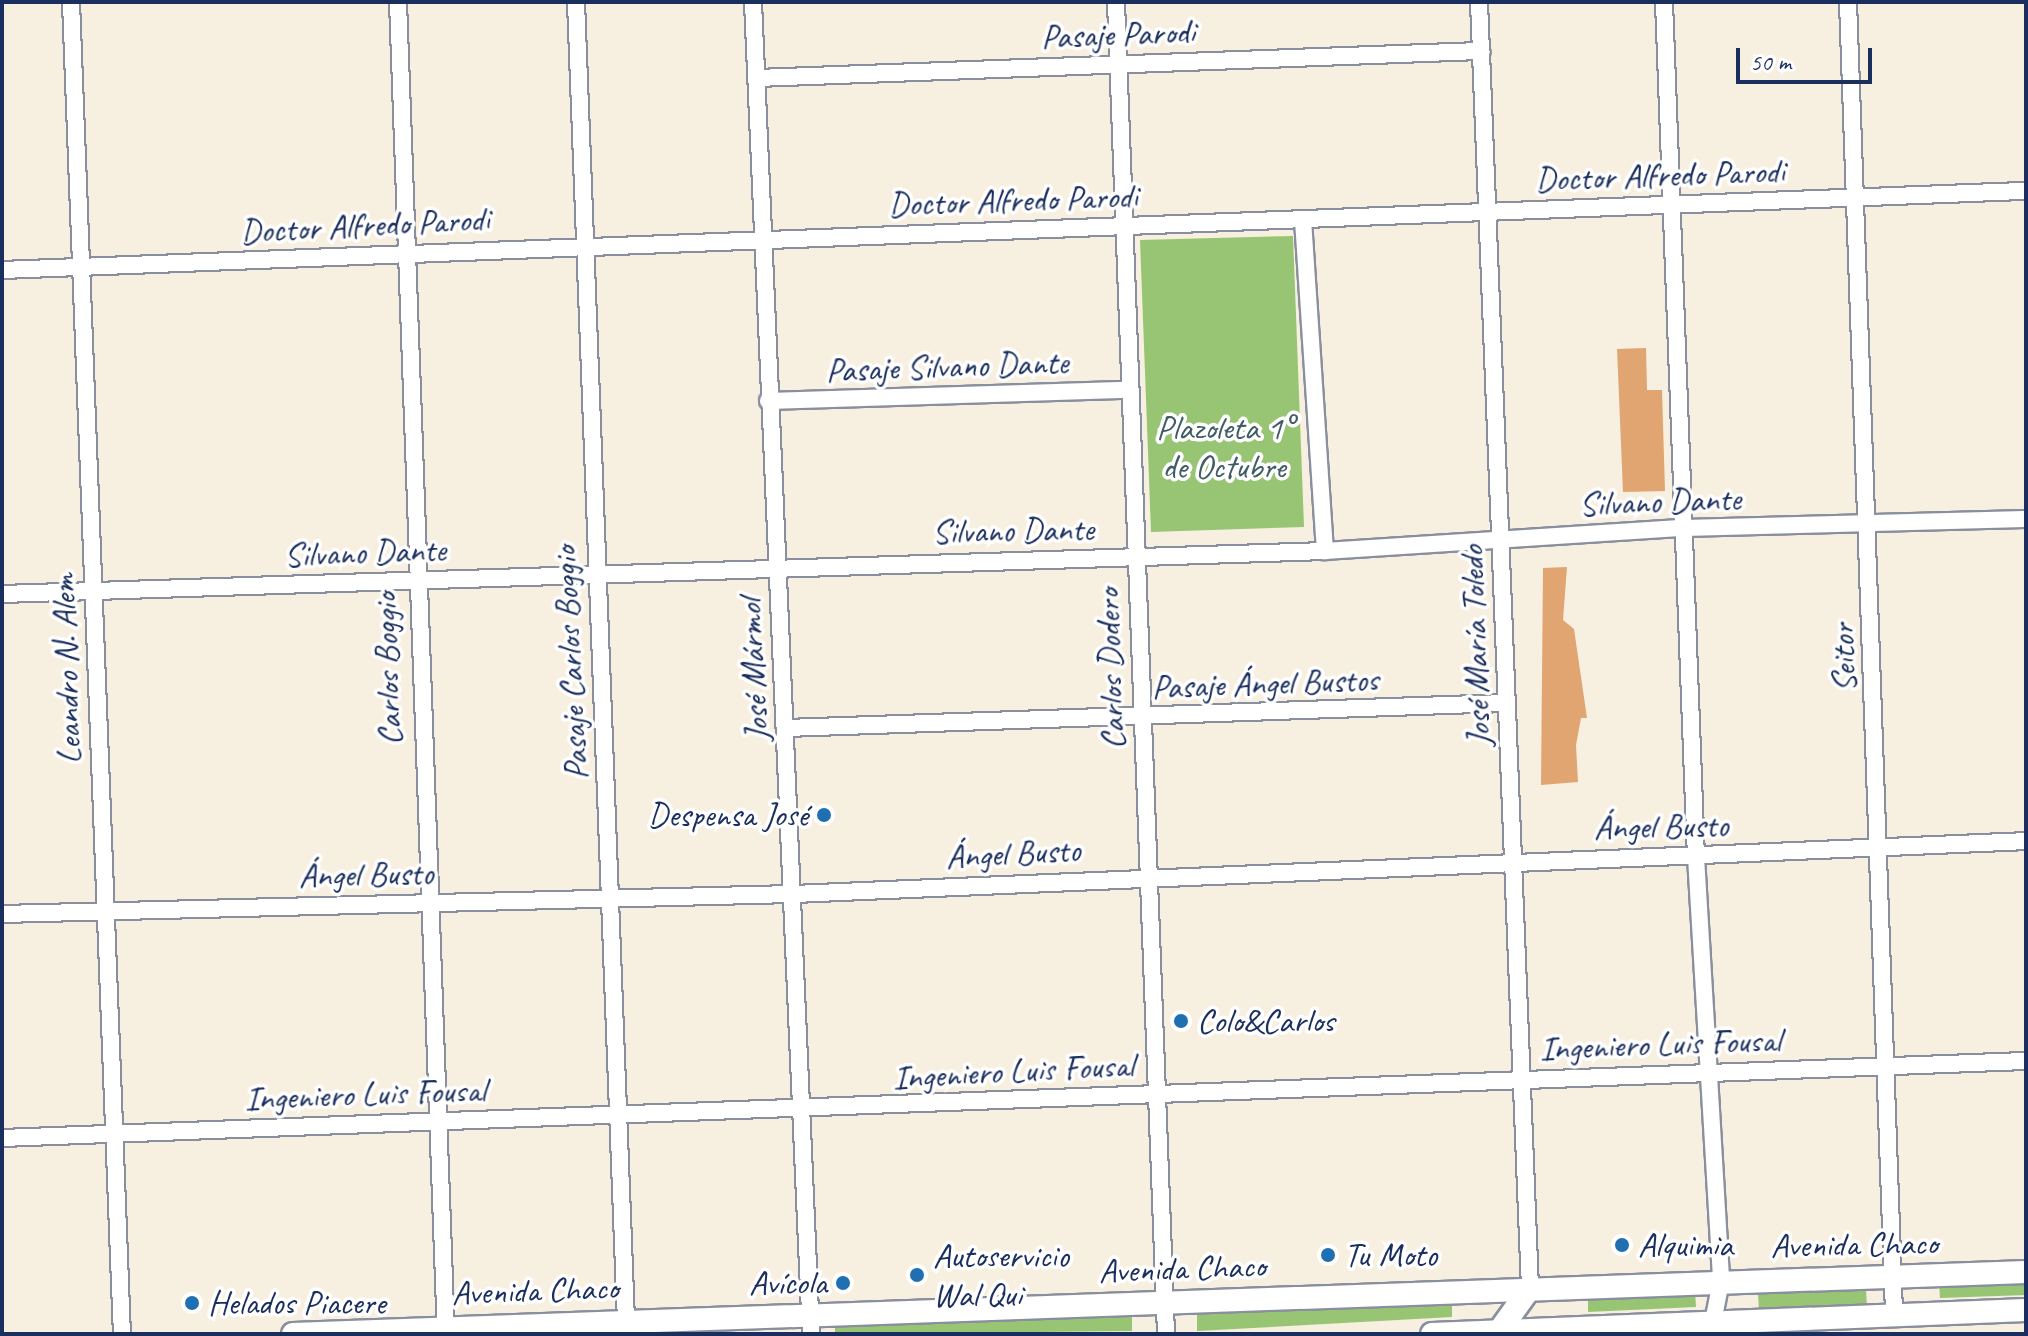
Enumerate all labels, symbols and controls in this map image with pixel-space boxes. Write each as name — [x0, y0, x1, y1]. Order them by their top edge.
street label: Pasaje Parodi — [1040, 11, 1196, 57]
scale bar — [1740, 32, 1876, 82]
text: 50 m — [1750, 47, 1791, 77]
street label: Doctor Alfredo Parodi — [1534, 150, 1786, 200]
street label: Doctor Alfredo Parodi — [887, 175, 1139, 225]
street label: Doctor Alfredo Parodi — [239, 198, 491, 252]
street label: Pasaje Silvano Dante — [825, 341, 1069, 391]
park label: Plazoleta 1° de Octubre — [1156, 407, 1292, 486]
street label: Silvano Dante — [1578, 478, 1742, 524]
street label: Silvano Dante — [932, 508, 1094, 552]
street label: Silvano Dante — [283, 529, 447, 575]
street label: Pasaje Carlos Boggio — [544, 545, 596, 781]
street label: José María Toledo — [1451, 545, 1499, 747]
street label: Leandro N. Alem — [42, 573, 90, 765]
street label: Carlos Dodero — [1087, 588, 1133, 750]
street label: Carlos Boggio — [364, 592, 410, 746]
street label: José Mármol — [729, 597, 777, 743]
street label: Seitor — [1821, 623, 1865, 693]
street label: Pasaje Ángel Bustos — [1151, 659, 1379, 707]
place label: Despensa José — [648, 795, 808, 835]
street label: Ángel Busto — [1593, 804, 1729, 848]
marker: Despensa José — [815, 806, 833, 824]
street label: Ángel Busto — [945, 829, 1081, 877]
street label: Ángel Busto — [298, 852, 434, 896]
place label: Colo&Carlos — [1197, 1001, 1334, 1041]
marker: Colo&Carlos — [1172, 1012, 1190, 1030]
street label: Ingeniero Luis Fousal — [1540, 1019, 1780, 1069]
street label: Ingeniero Luis Fousal — [892, 1044, 1134, 1098]
street label: Ingeniero Luis Fousal — [245, 1069, 485, 1119]
street label: Avenida Chaco — [1770, 1222, 1938, 1266]
place label: Alquimia — [1638, 1225, 1733, 1265]
place label: Autoservicio Wal Qui — [933, 1235, 1069, 1314]
place label: Tu Moto — [1344, 1235, 1437, 1275]
marker: Alquimia — [1613, 1236, 1631, 1254]
street label: Avenida Chaco — [1098, 1245, 1266, 1291]
marker: Tu Moto — [1319, 1246, 1337, 1264]
place label: Avícola — [749, 1263, 827, 1303]
marker: Autoservicio Wal Qui — [908, 1266, 926, 1284]
street label: Avenida Chaco — [451, 1267, 619, 1313]
marker: Avícola — [834, 1274, 852, 1292]
place label: Helados Piacere — [208, 1283, 386, 1323]
marker: Helados Piacere — [183, 1294, 201, 1312]

